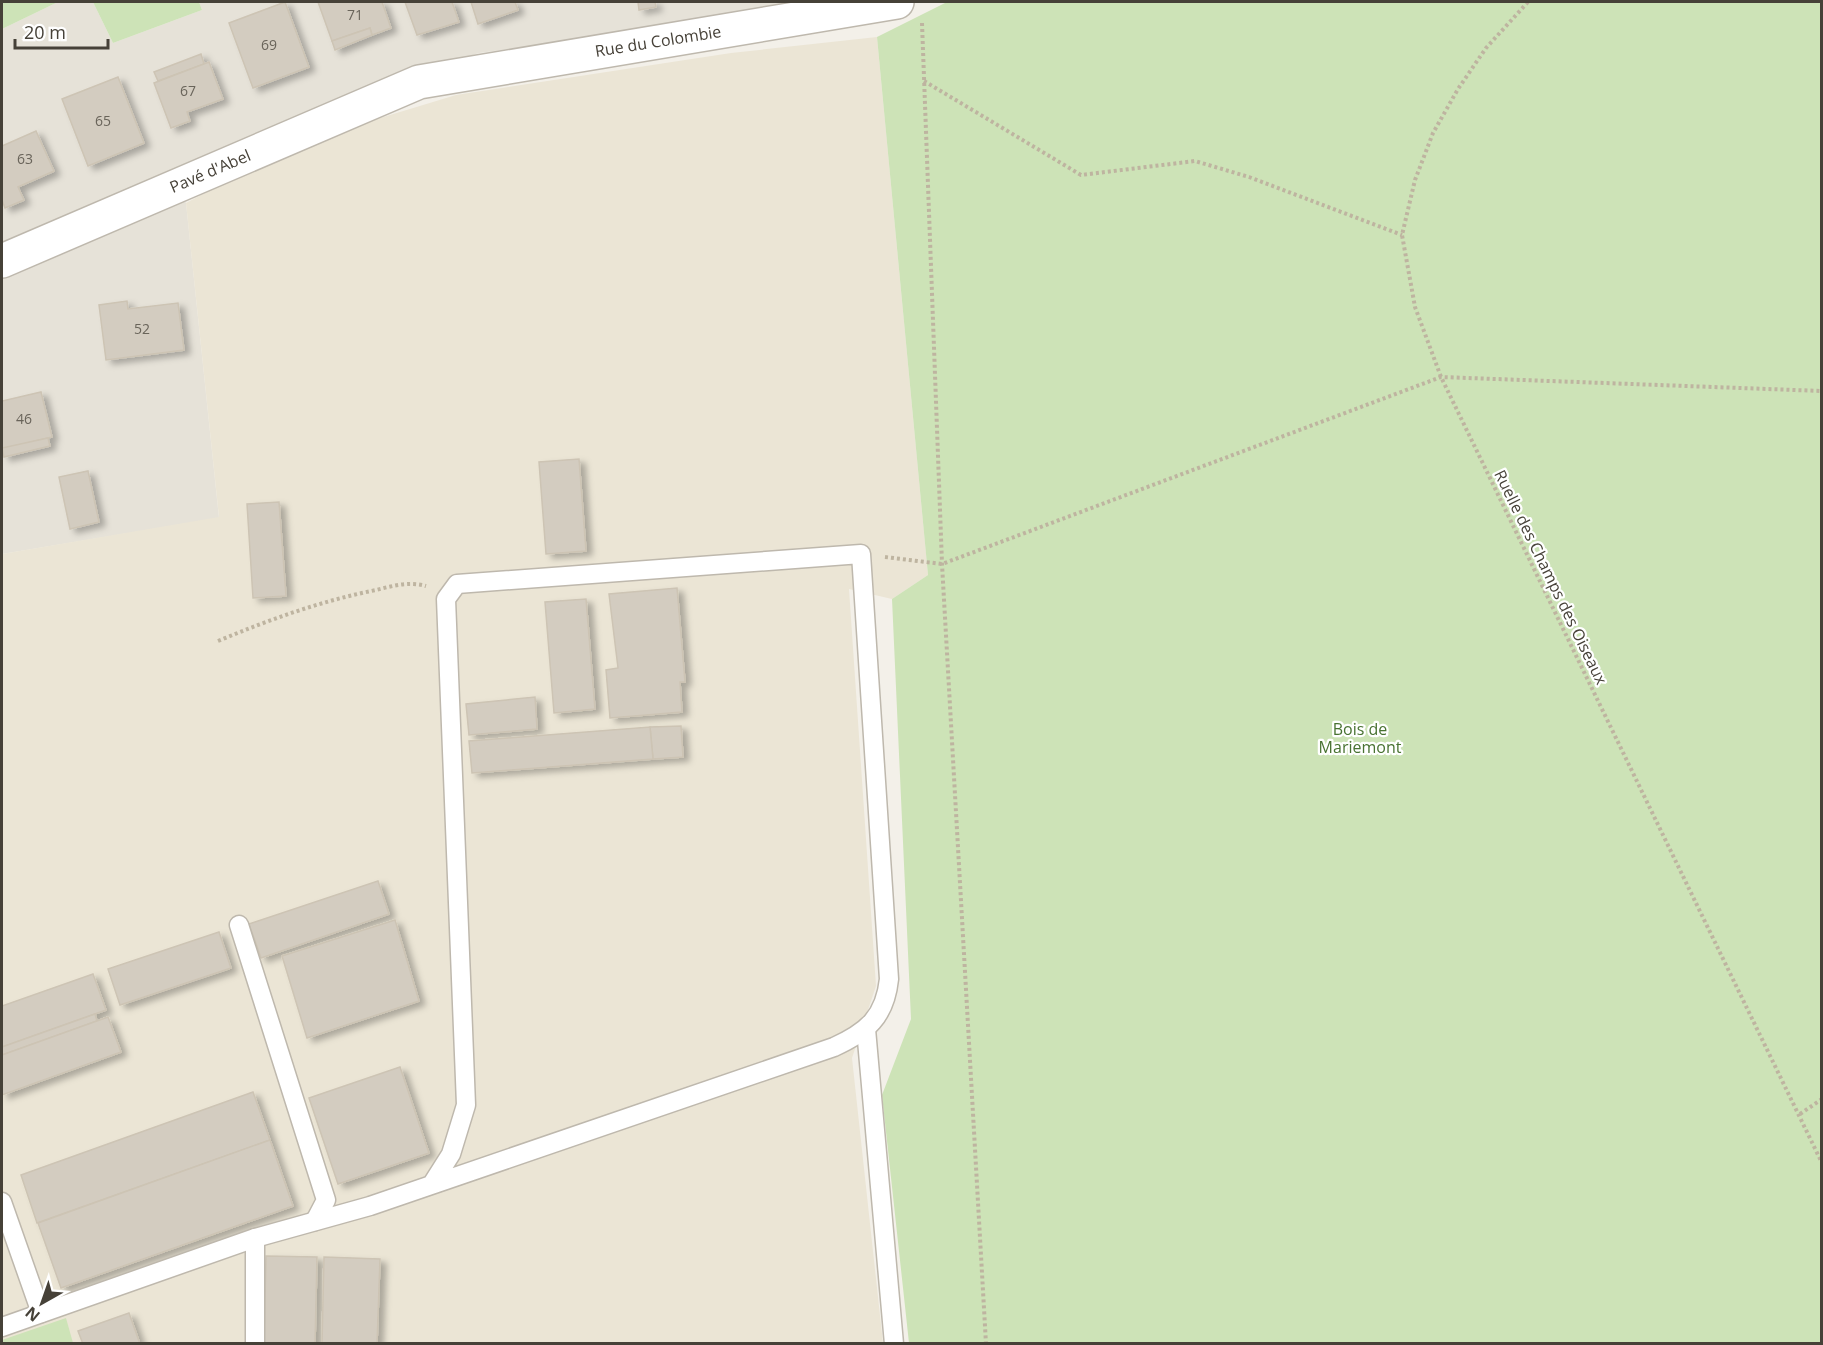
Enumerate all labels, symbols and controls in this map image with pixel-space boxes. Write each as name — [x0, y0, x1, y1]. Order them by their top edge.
house number: 71 — [347, 5, 363, 24]
scale bar — [15, 12, 108, 50]
text: 20 m — [24, 20, 66, 44]
street label: Rue du Colombie — [593, 20, 723, 62]
house number: 69 — [261, 35, 277, 54]
house number: 67 — [180, 81, 196, 100]
house number: 65 — [95, 111, 111, 130]
street label: Pavé d'Abel — [166, 144, 254, 198]
house number: 63 — [17, 149, 33, 168]
house number: 52 — [134, 319, 150, 338]
house number: 46 — [16, 409, 32, 428]
street label: Ruelle des Champs des Oiseaux — [1489, 466, 1613, 689]
park label: Bois de Mariemont — [1319, 718, 1402, 758]
north arrow — [12, 1273, 72, 1333]
text: N — [20, 1302, 44, 1327]

